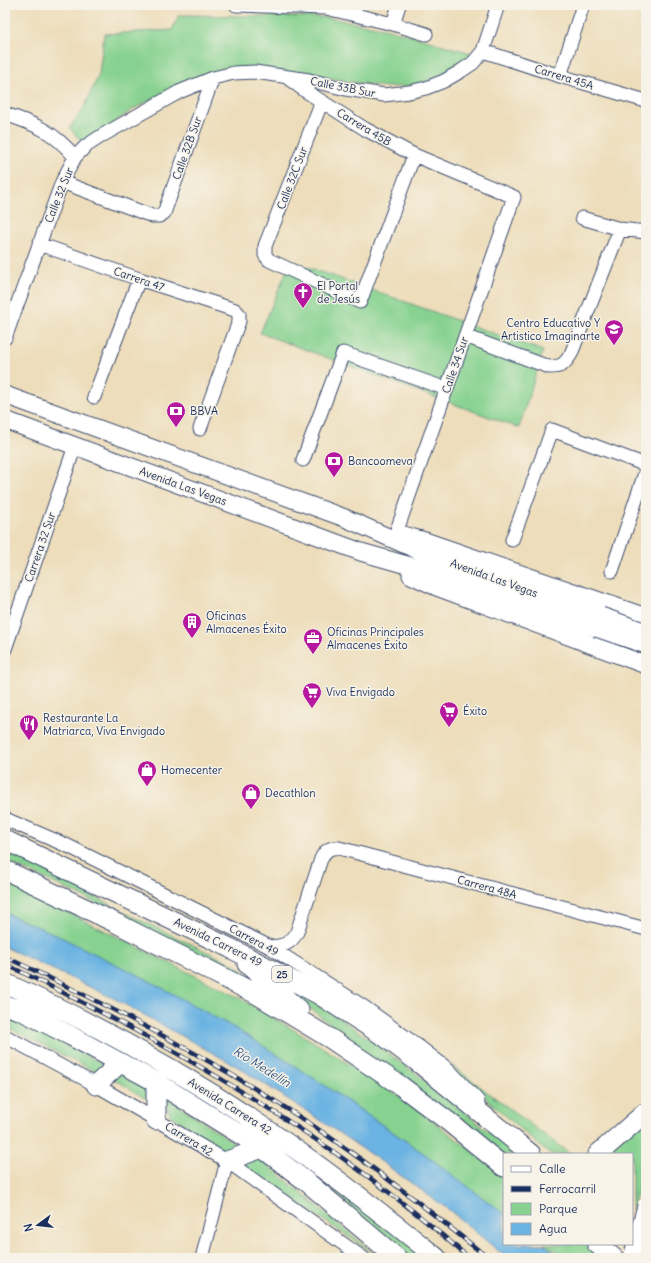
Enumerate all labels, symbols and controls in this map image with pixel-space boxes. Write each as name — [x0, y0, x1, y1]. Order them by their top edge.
street label: Carrera 45A — [533, 61, 595, 93]
street label: Calle 33B Sur — [309, 74, 377, 100]
street label: Carrera 45B — [334, 105, 394, 149]
street label: Calle 32B Sur — [169, 114, 205, 181]
street label: Calle 32C Sur — [274, 144, 311, 211]
street label: Calle 32 Sur — [41, 165, 77, 225]
street label: Carrera 47 — [112, 264, 167, 294]
place label: El Portal de Jesús — [317, 279, 360, 306]
church icon: El Portal de Jesús — [292, 281, 314, 309]
place label: Centro Educativo Y Artistico Imaginarte — [501, 316, 600, 343]
school or university icon: Centro Educativo Y Artistico Imaginarte — [603, 318, 625, 346]
street label: Calle 34 Sur — [439, 334, 471, 395]
bank icon: BBVA — [165, 400, 187, 428]
place label: BBVA — [190, 404, 218, 418]
bank icon: Bancoomeva — [323, 450, 345, 478]
place label: Bancoomeva — [348, 454, 413, 468]
street label: Avenida Las Vegas — [137, 464, 229, 508]
street label: Carrera 32 Sur — [21, 510, 59, 584]
street label: Avenida Las Vegas — [448, 556, 540, 600]
place label: Oficinas Almacenes Éxito — [206, 609, 287, 636]
building icon: Oficinas Almacenes Éxito — [181, 611, 203, 639]
place label: Oficinas Principales Almacenes Éxito — [327, 625, 424, 652]
office icon: Oficinas Principales Almacenes Éxito — [302, 627, 324, 655]
supermarket icon: Viva Envigado — [301, 681, 323, 709]
place label: Viva Envigado — [326, 685, 395, 699]
supermarket icon: Éxito — [438, 700, 460, 728]
place label: Éxito — [463, 703, 487, 718]
place label: Restaurante La Matriarca, Viva Envigado — [43, 711, 165, 738]
restaurant icon: Restaurante La Matriarca, Viva Envigado — [18, 713, 40, 741]
shop icon: Homecenter — [136, 759, 158, 787]
place label: Homecenter — [161, 763, 223, 777]
shop icon: Decathlon — [240, 782, 262, 810]
place label: Decathlon — [265, 786, 316, 800]
street label: Carrera 48A — [456, 872, 518, 902]
street label: Avenida Carrera 49 — [172, 915, 264, 969]
street label: Carrera 49 — [227, 921, 281, 959]
road number: 25 — [272, 966, 292, 982]
water label: Río Medellín — [231, 1043, 294, 1091]
street label: Avenida Carrera 42 — [186, 1075, 274, 1137]
street label: Carrera 42 — [162, 1119, 216, 1159]
legend — [503, 1153, 633, 1245]
text: Calle — [539, 1161, 566, 1176]
text: Ferrocarril — [539, 1181, 596, 1196]
text: Parque — [539, 1201, 578, 1216]
north arrow — [18, 1205, 58, 1245]
text: Agua — [539, 1221, 567, 1236]
text: N — [21, 1222, 36, 1233]

